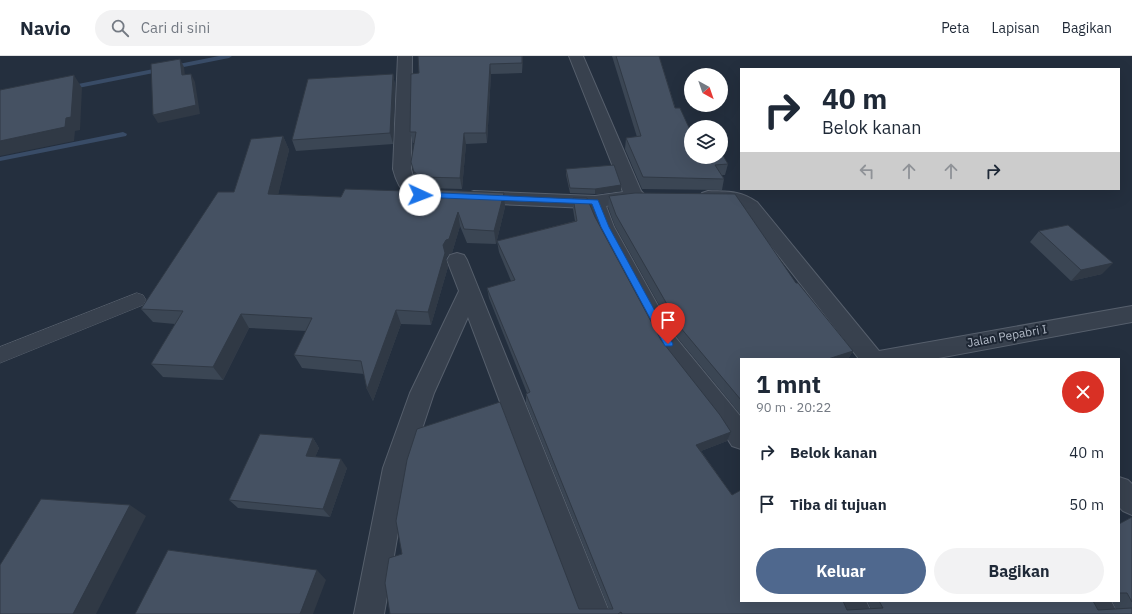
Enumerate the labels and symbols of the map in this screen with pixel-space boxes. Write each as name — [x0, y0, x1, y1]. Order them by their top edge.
north arrow — [684, 68, 728, 112]
position arrow — [399, 174, 441, 216]
pin — [651, 303, 685, 344]
street label: Jalan Pepabri I — [966, 321, 1048, 350]

